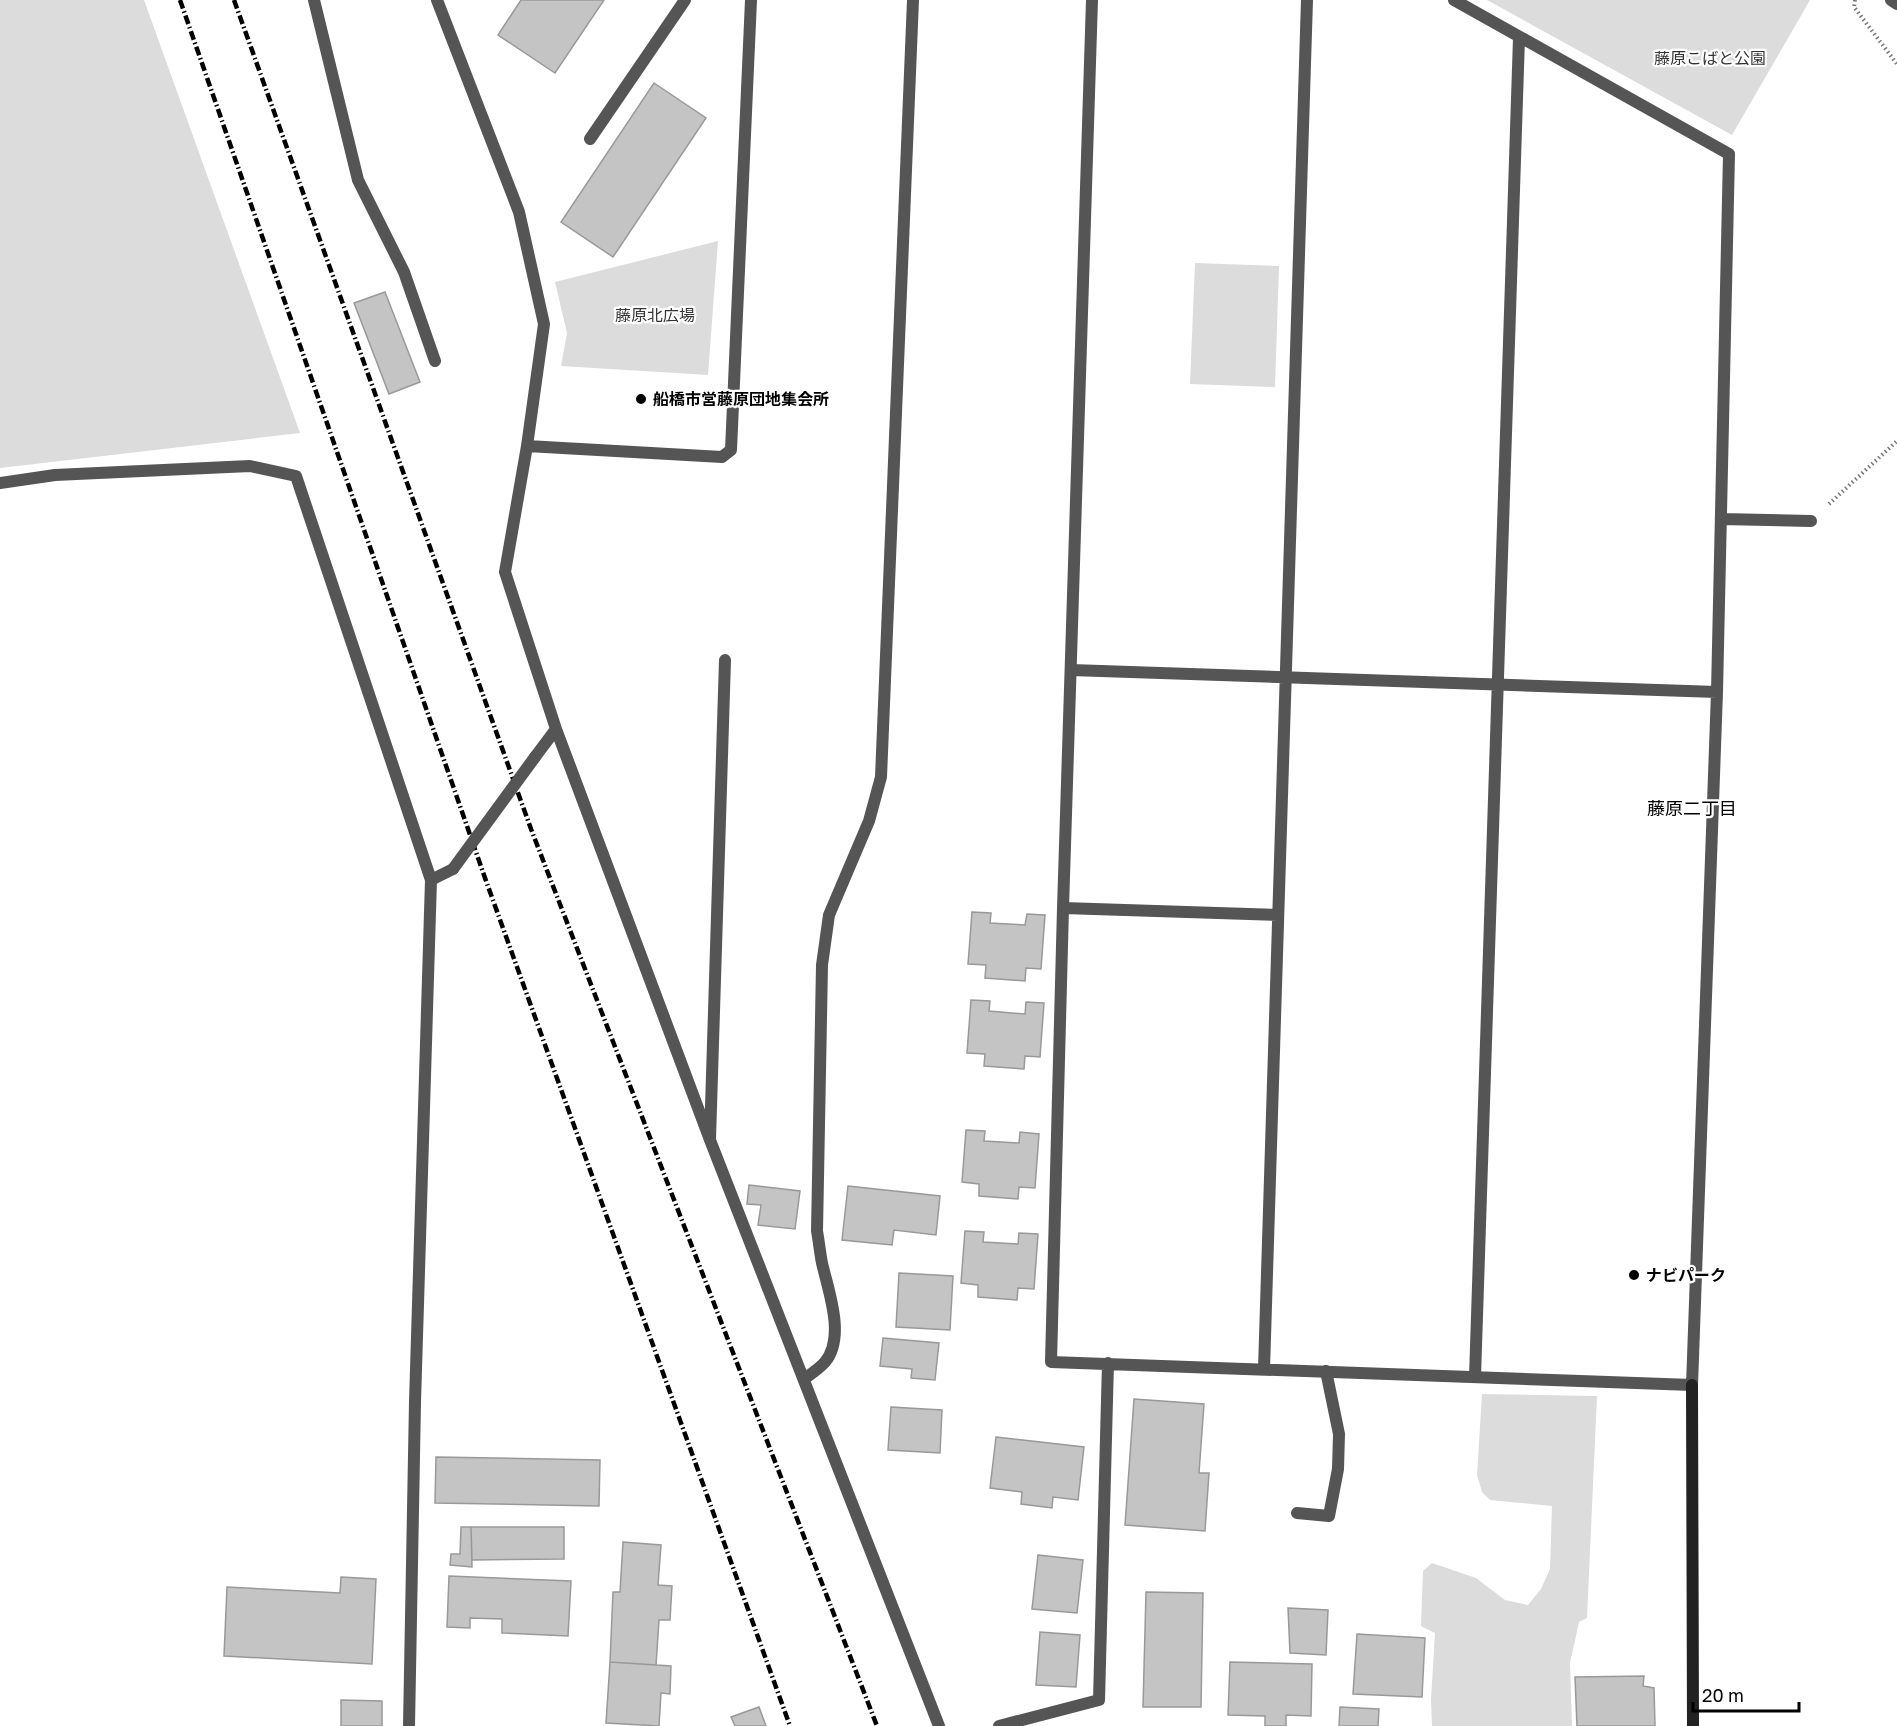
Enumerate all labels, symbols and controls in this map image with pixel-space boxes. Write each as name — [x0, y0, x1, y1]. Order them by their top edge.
park label: 藤原こばと公園 — [1654, 48, 1766, 68]
park label: 藤原北広場 — [615, 305, 695, 325]
place label: 船橋市営藤原団地集会所 — [653, 389, 829, 409]
marker: 船橋市営藤原団地集会所 — [634, 392, 648, 406]
district label: 藤原二丁目 — [1647, 797, 1737, 819]
place label: ナビパーク — [1646, 1265, 1726, 1285]
marker: ナビパーク — [1627, 1268, 1641, 1282]
scale bar — [1693, 1675, 1800, 1713]
text: 20 m — [1702, 1684, 1744, 1706]

